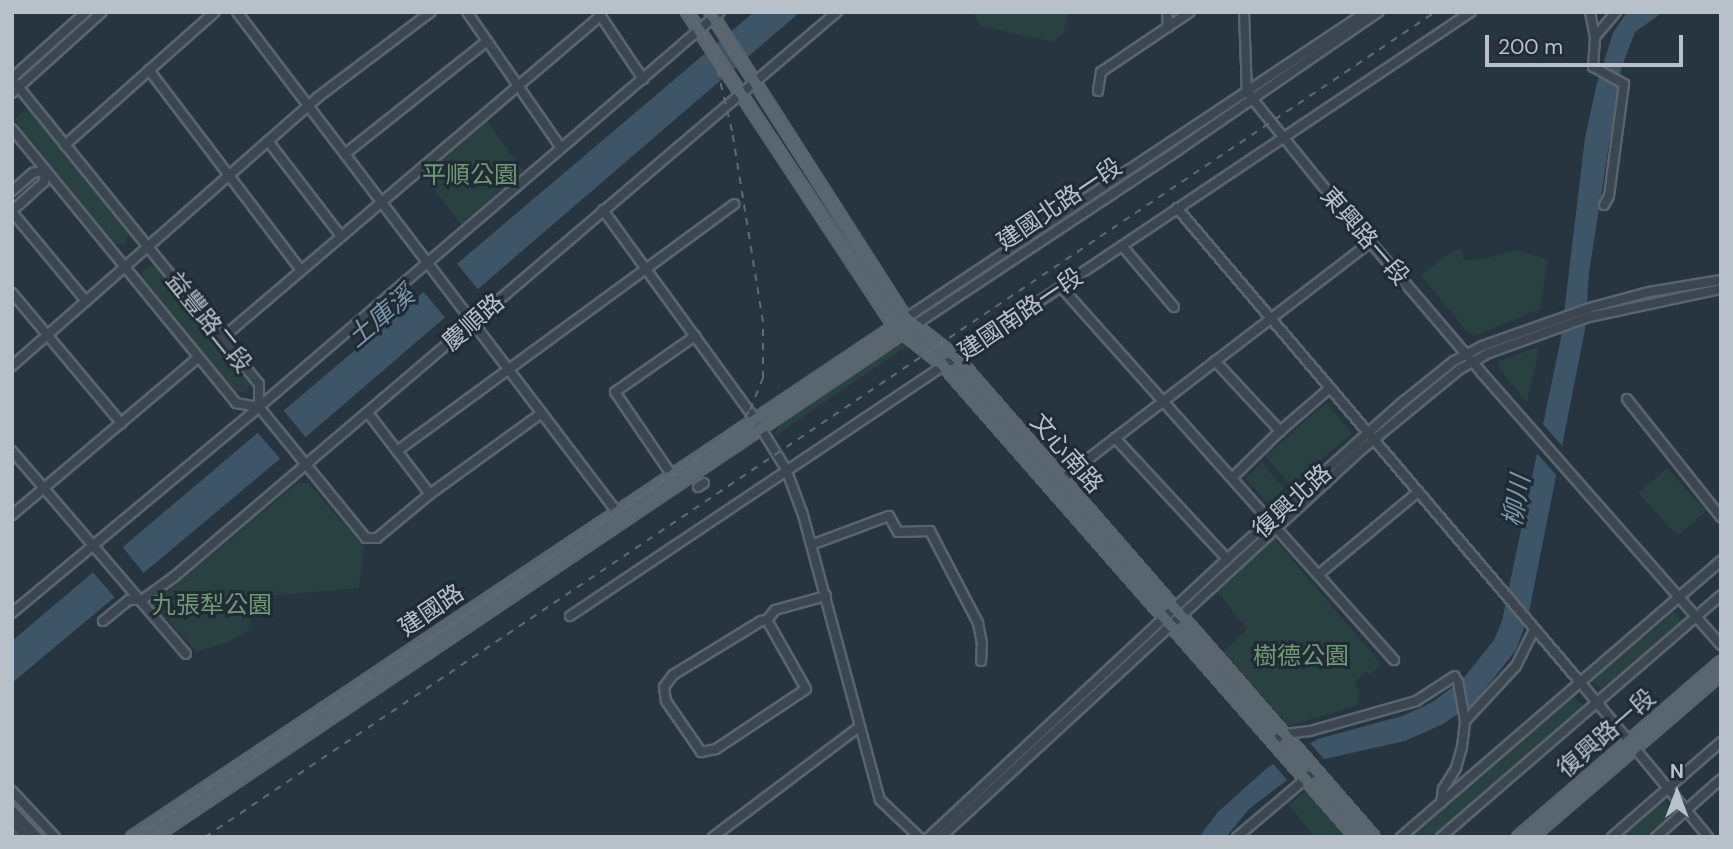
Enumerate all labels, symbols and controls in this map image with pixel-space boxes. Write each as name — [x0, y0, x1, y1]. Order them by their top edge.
scale bar — [1488, 21, 1686, 65]
text: 200 m — [1498, 33, 1563, 61]
street label: 建國北路一段 — [991, 152, 1127, 256]
park label: 平順公園 — [422, 161, 518, 189]
street label: 東興路一段 — [1315, 181, 1415, 291]
street label: 建國南路一段 — [952, 262, 1088, 366]
street label: 益豐路二段 — [160, 266, 258, 378]
water label: 土庫溪 — [341, 280, 421, 354]
street label: 慶順路 — [436, 288, 510, 356]
street label: 文心南路 — [1025, 407, 1109, 499]
street label: 復興北路 — [1247, 458, 1337, 544]
water label: 柳川 — [1497, 473, 1537, 529]
street label: 建國路 — [393, 578, 469, 642]
park label: 九張犁公園 — [152, 591, 272, 619]
park label: 樹德公園 — [1253, 642, 1349, 670]
street label: 復興路一段 — [1551, 683, 1661, 783]
north arrow — [1642, 758, 1712, 828]
text: N — [1670, 759, 1684, 784]

